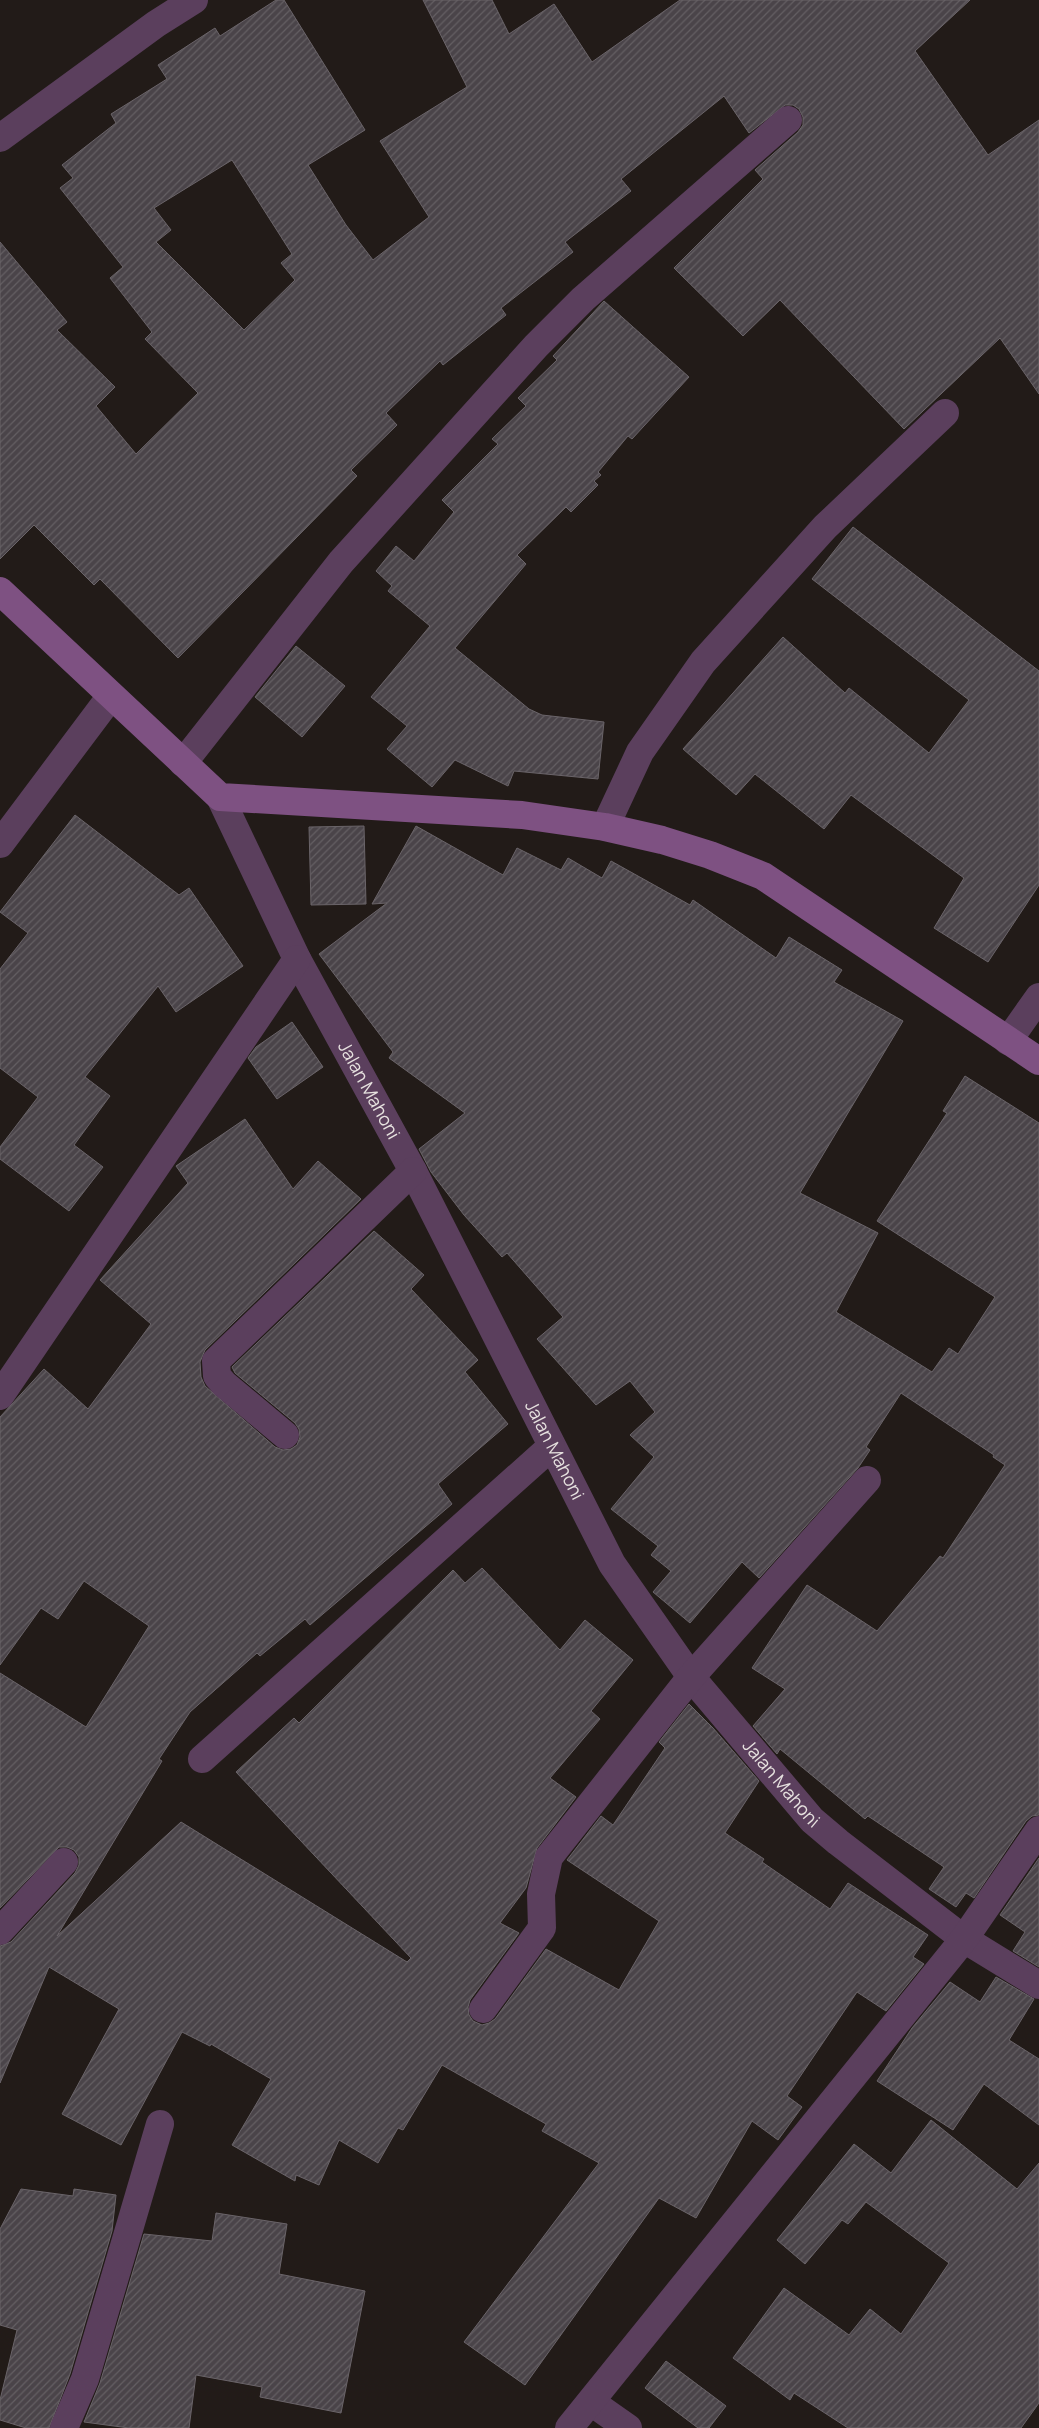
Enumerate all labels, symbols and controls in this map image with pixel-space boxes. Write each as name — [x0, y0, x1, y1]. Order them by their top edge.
street label: Jalan Mahoni — [333, 1037, 406, 1143]
street label: Jalan Mahoni — [520, 1396, 590, 1503]
street label: Jalan Mahoni — [738, 1734, 825, 1833]

